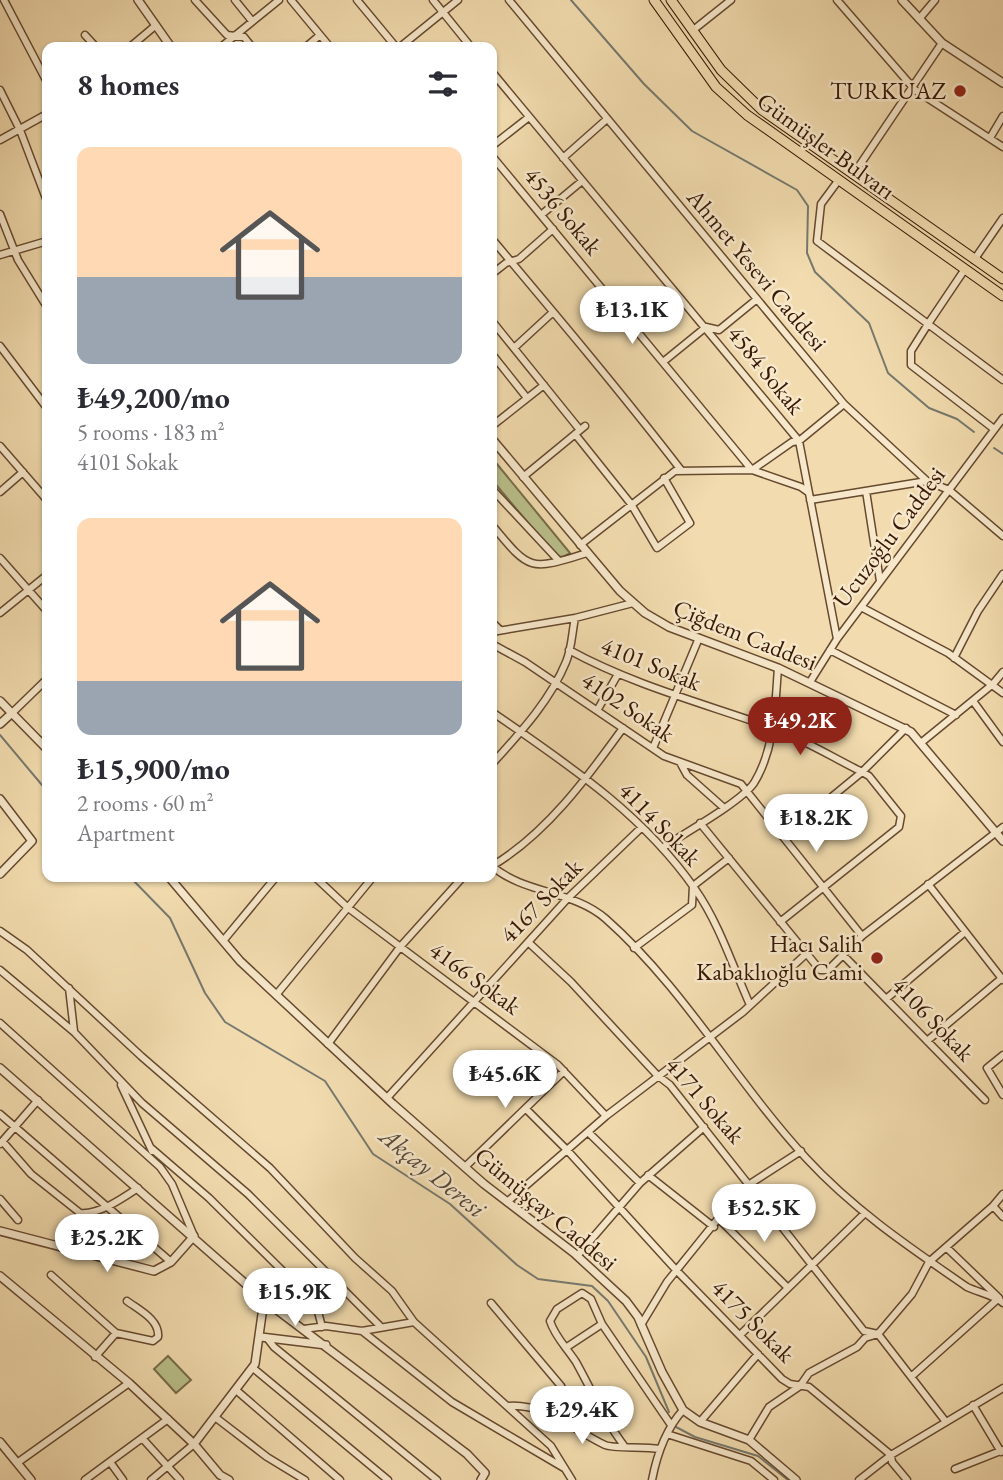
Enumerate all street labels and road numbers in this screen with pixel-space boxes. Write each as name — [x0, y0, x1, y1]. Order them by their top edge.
street label: Gümüşler Bulvarı — [751, 85, 902, 206]
street label: 4536 Sokak — [518, 160, 610, 262]
street label: Ahmet Yesevi Caddesi — [680, 181, 834, 357]
street label: 4584 Sokak — [721, 319, 812, 421]
street label: Ucuzoğlu Caddesi — [825, 460, 952, 613]
street label: Çiğdem Caddesi — [669, 592, 822, 677]
street label: 4101 Sokak — [596, 629, 707, 698]
street label: 4102 Sokak — [576, 664, 681, 749]
street label: 4114 Sokak — [613, 775, 709, 873]
street label: 4167 Sokak — [493, 851, 589, 949]
street label: 4166 Sokak — [423, 934, 528, 1022]
street label: 4106 Sokak — [886, 970, 982, 1068]
street label: 4171 Sokak — [659, 1050, 752, 1150]
street label: Gümüşçay Caddesi — [468, 1140, 624, 1278]
street label: 4175 Sokak — [705, 1272, 802, 1369]

